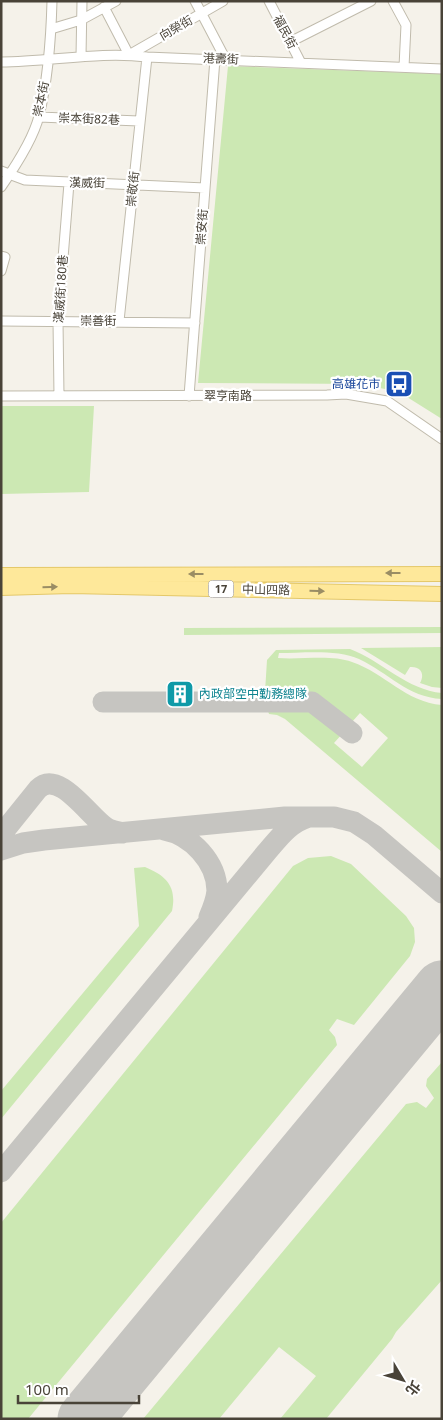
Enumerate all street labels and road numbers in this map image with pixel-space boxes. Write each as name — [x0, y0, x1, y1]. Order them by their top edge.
street label: 向榮街 — [156, 11, 196, 44]
street label: 福民街 — [269, 12, 301, 52]
street label: 港壽街 — [203, 49, 239, 68]
street label: 崇本街 — [28, 80, 53, 118]
street label: 崇本街82巷 — [58, 109, 120, 128]
street label: 崇敬街 — [122, 170, 143, 208]
street label: 漢威街 — [69, 174, 105, 191]
street label: 崇安街 — [192, 208, 211, 246]
street label: 漢威街180巷 — [50, 254, 71, 324]
street label: 崇善街 — [80, 312, 116, 329]
street label: 翠亨南路 — [204, 387, 252, 404]
road number: 17 — [208, 580, 234, 598]
street label: 中山四路 — [242, 581, 290, 598]

